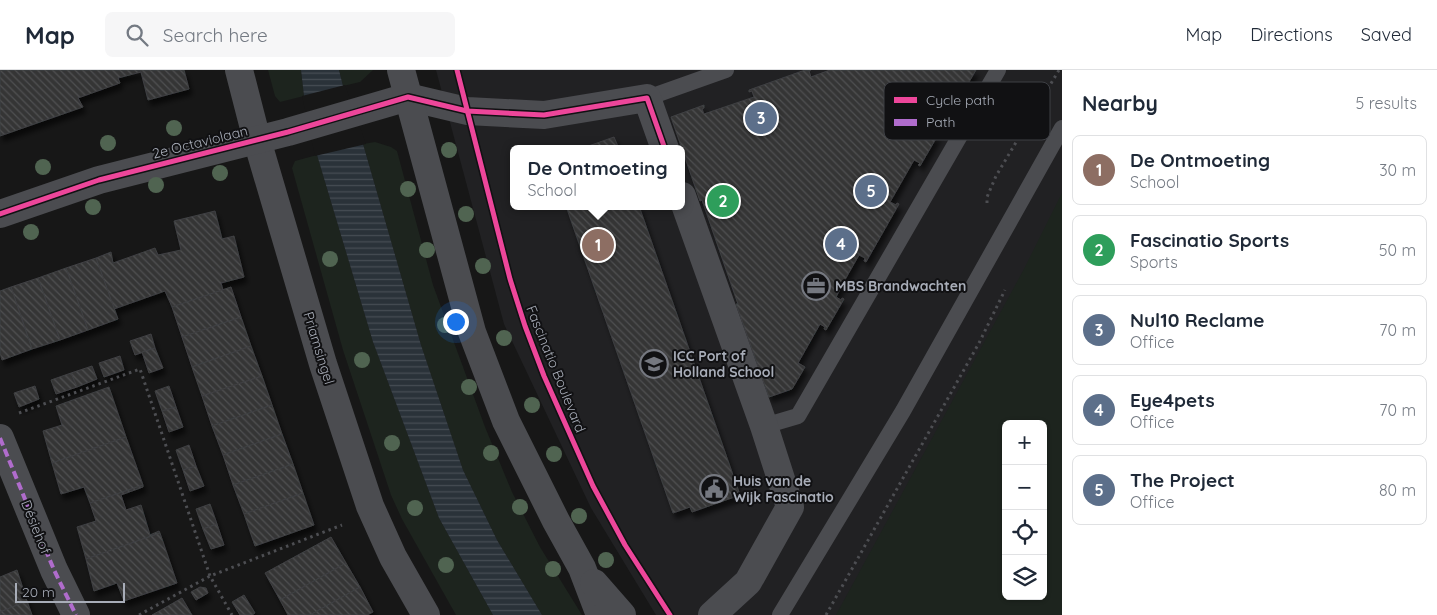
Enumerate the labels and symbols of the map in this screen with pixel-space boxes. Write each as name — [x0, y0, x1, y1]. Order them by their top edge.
legend — [884, 82, 1050, 140]
text: Cycle path — [926, 91, 995, 109]
pin: 3 — [745, 99, 777, 137]
text: Path — [926, 113, 955, 131]
street label: 2e Octaviolaan — [150, 121, 250, 163]
pin: 5 — [855, 172, 887, 210]
pin: 2 — [707, 182, 739, 220]
pin: 4 — [825, 225, 857, 263]
pin: 1 — [582, 226, 614, 264]
office icon: MBS Brandwachten — [801, 271, 831, 301]
place label: MBS Brandwachten — [835, 277, 966, 295]
street label: Fascinatio Boulevard — [522, 303, 590, 435]
street label: Priamsingel — [299, 309, 339, 387]
your location — [443, 309, 469, 335]
place label: ICC Port of Holland School — [673, 347, 774, 381]
school or university icon: ICC Port of Holland School — [639, 349, 669, 379]
place label: Huis van de Wijk Fascinatio — [733, 472, 834, 506]
public building icon: Huis van de Wijk Fascinatio — [699, 474, 729, 504]
street label: Désiehof — [17, 497, 55, 557]
scale bar — [15, 580, 125, 603]

